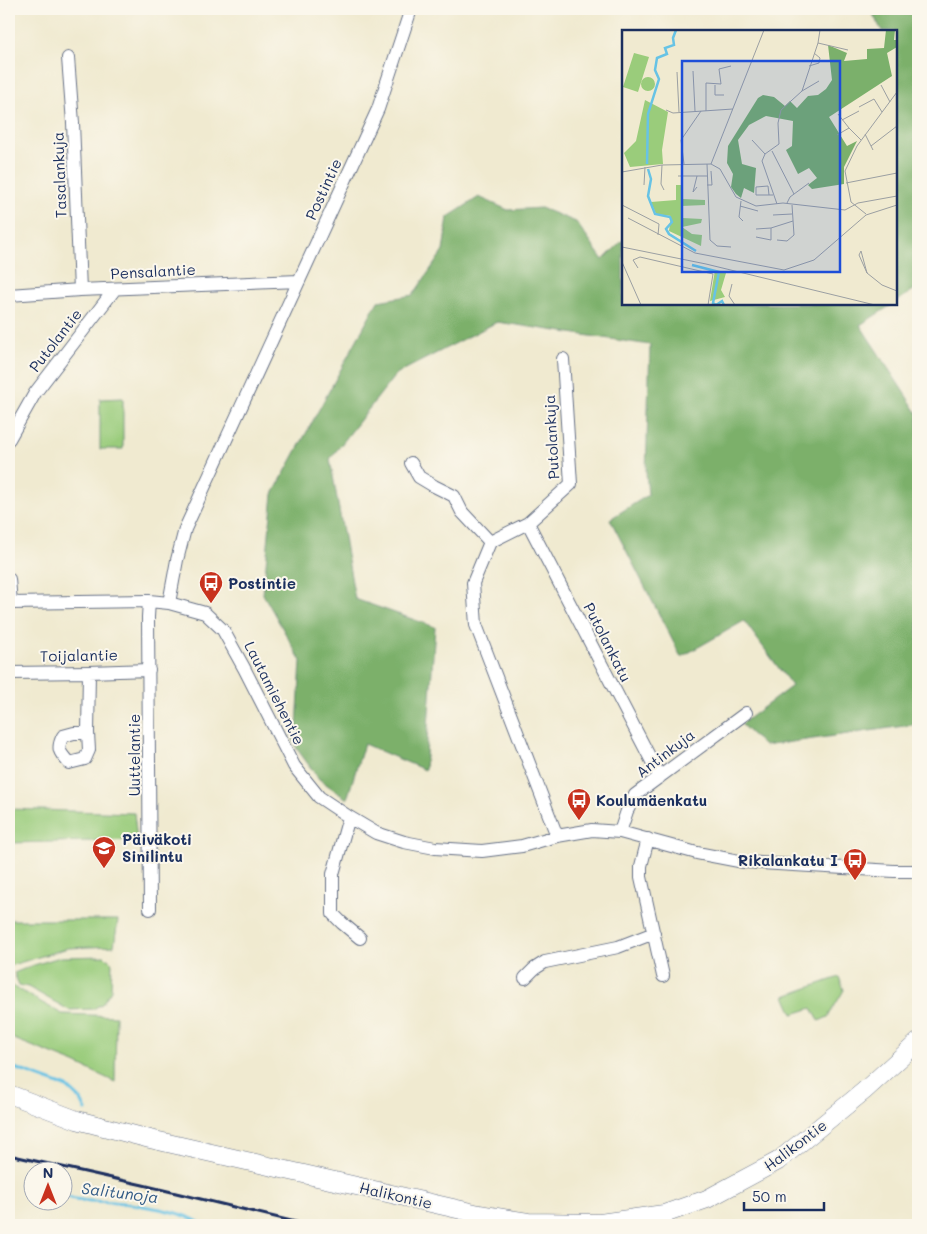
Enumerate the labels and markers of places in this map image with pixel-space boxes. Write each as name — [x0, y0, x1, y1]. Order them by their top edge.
bus stop icon: Postintie — [198, 570, 224, 604]
place label: Postintie — [228, 573, 296, 593]
bus stop icon: Koulumäenkatu — [566, 787, 592, 821]
place label: Koulumäenkatu — [596, 790, 707, 810]
place label: Päiväkoti Sinilintu — [122, 829, 192, 866]
school or university icon: Päiväkoti Sinilintu — [91, 835, 117, 869]
bus stop icon: Rikalankatu I — [842, 847, 868, 881]
place label: Rikalankatu I — [738, 850, 838, 870]

